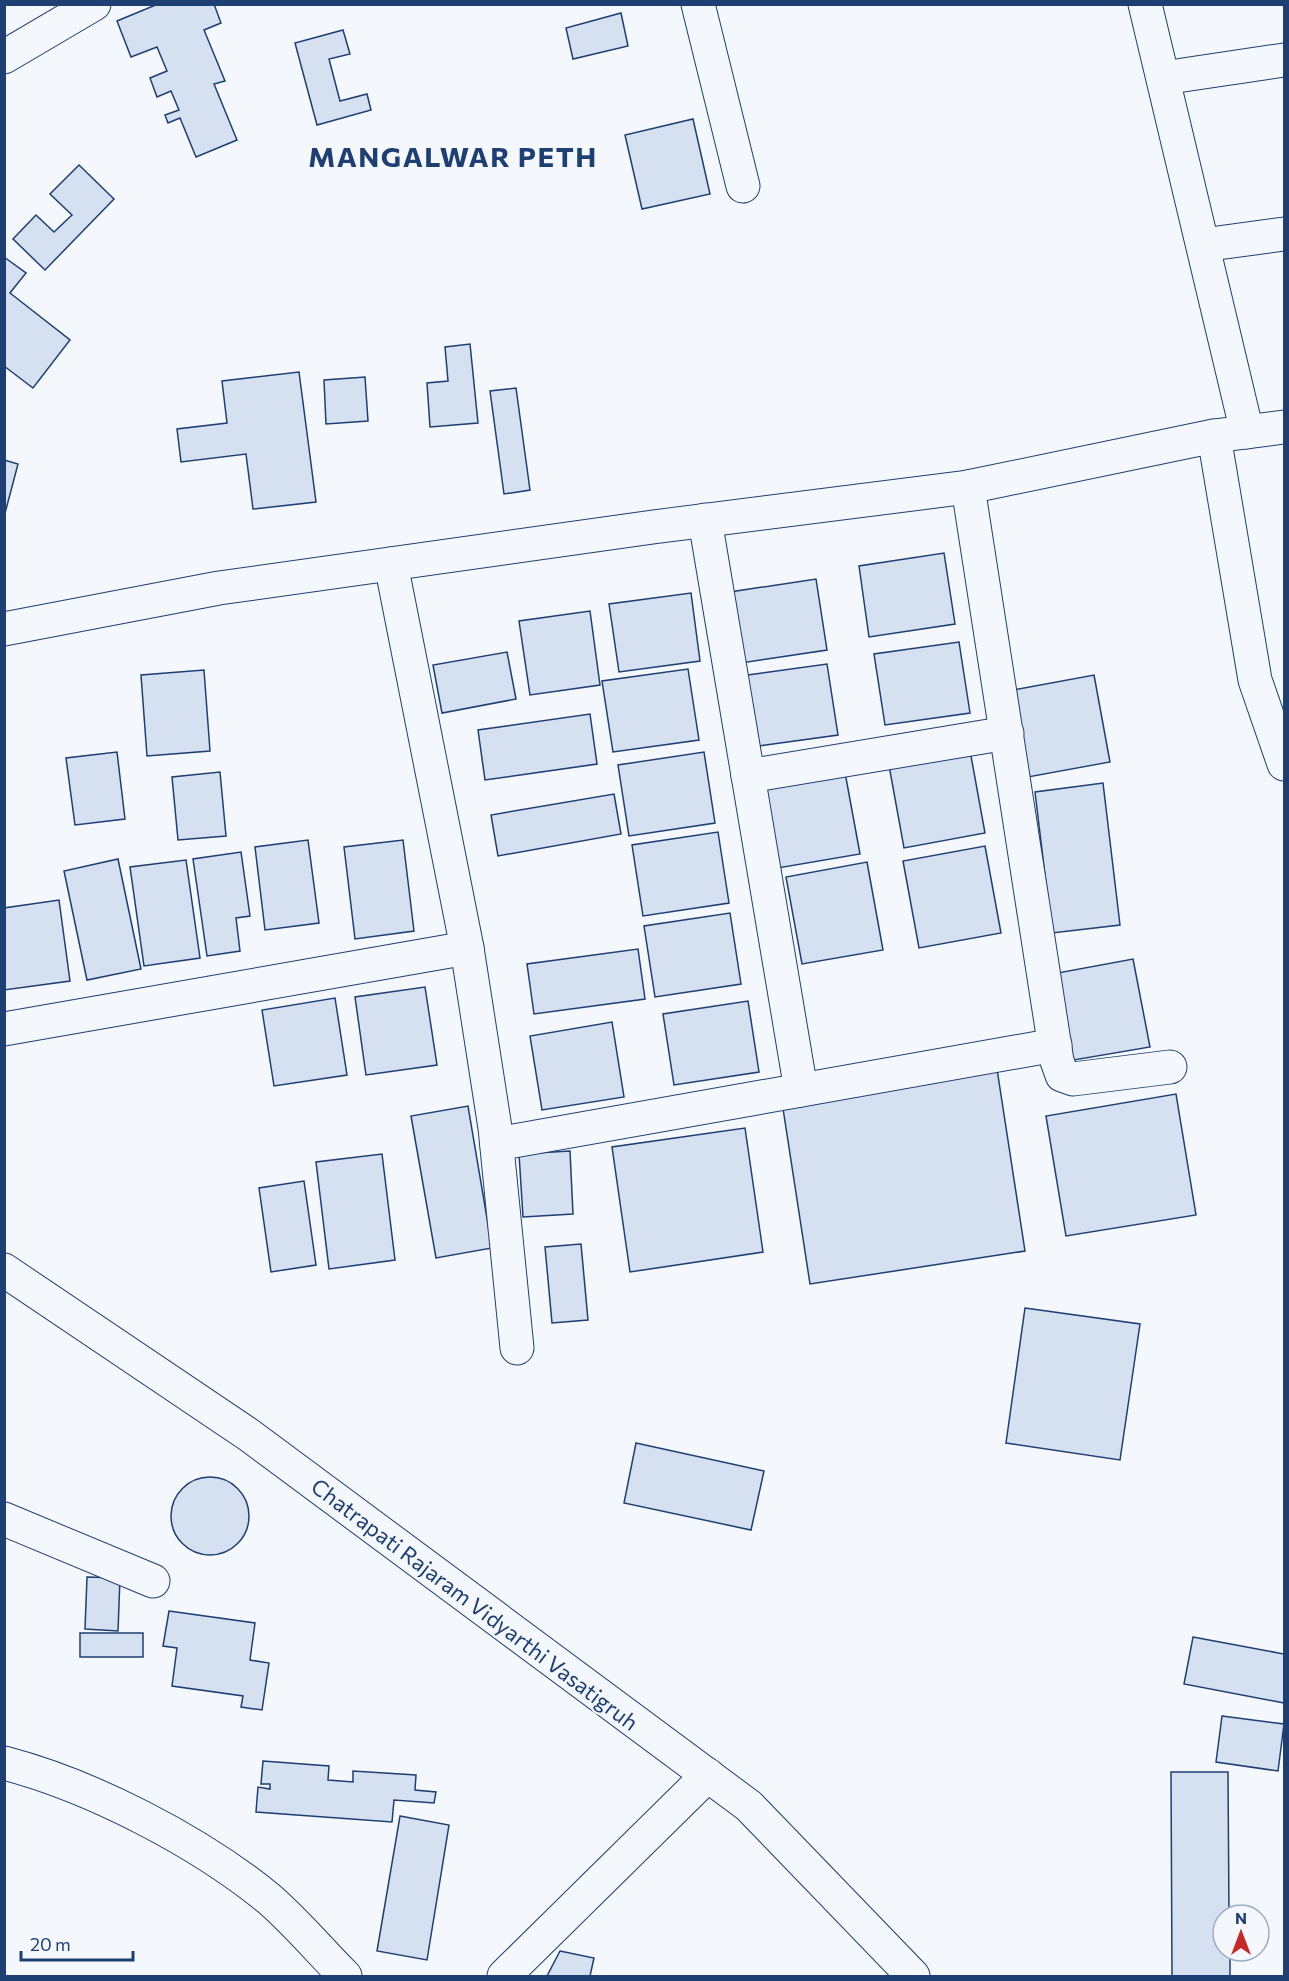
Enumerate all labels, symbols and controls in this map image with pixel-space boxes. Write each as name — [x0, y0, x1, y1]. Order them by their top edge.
district label: MANGALWAR PETH — [308, 139, 598, 173]
street label: Chatrapati Rajaram Vidyarthi Vasatigruh — [306, 1472, 644, 1736]
north arrow — [1211, 1903, 1271, 1963]
text: N — [1235, 1908, 1247, 1927]
scale bar — [21, 1924, 134, 1962]
text: 20 m — [30, 1933, 71, 1955]

